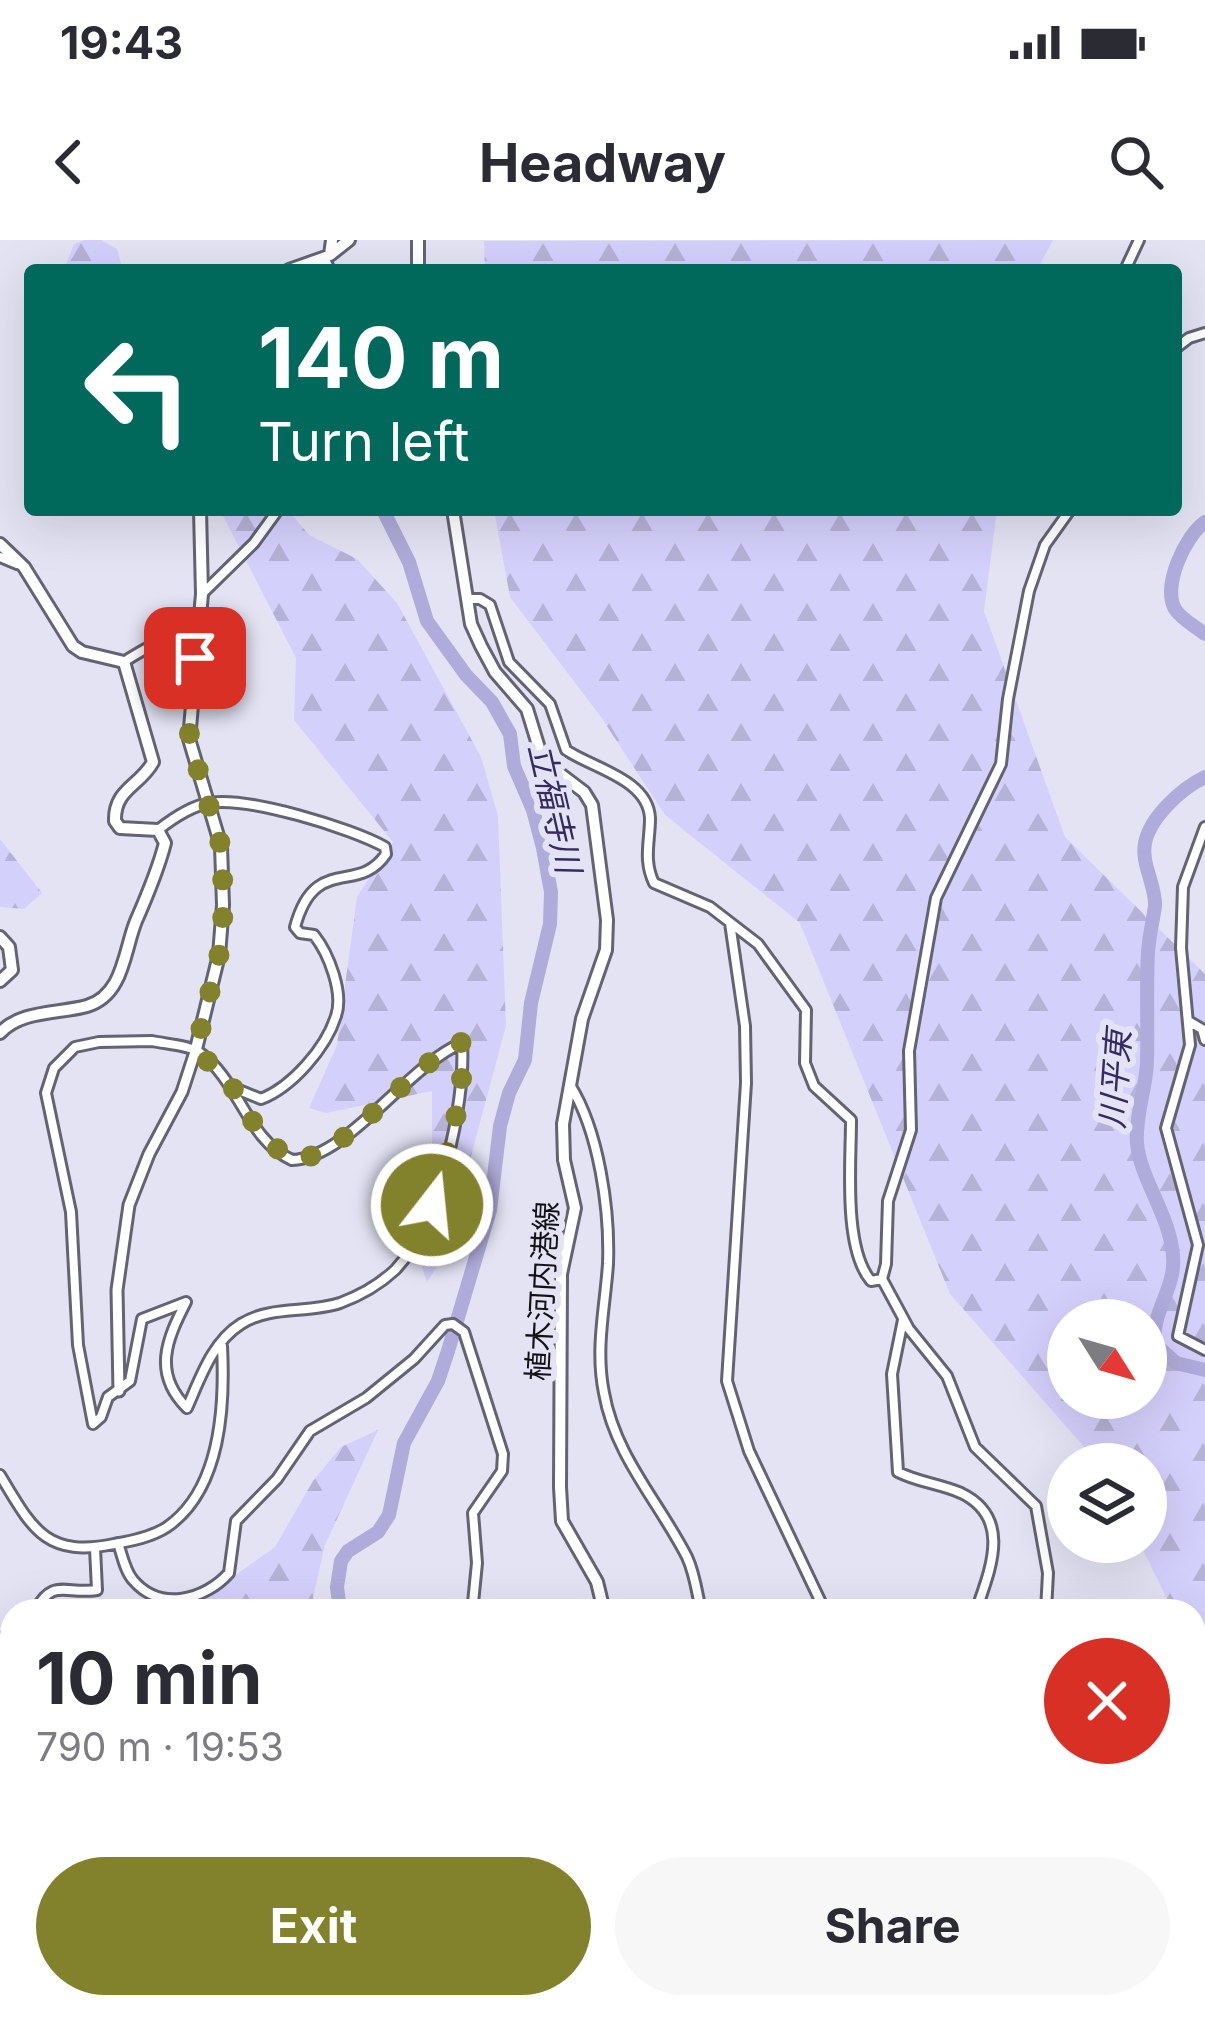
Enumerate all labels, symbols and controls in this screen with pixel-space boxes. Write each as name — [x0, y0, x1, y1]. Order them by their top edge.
text: 19:43 — [60, 15, 183, 70]
icon: back — [36, 129, 102, 195]
icon: search — [1103, 129, 1169, 195]
text: Headway — [479, 130, 726, 195]
text: 140 m — [258, 307, 504, 408]
icon: left — [60, 312, 216, 468]
text: Turn left — [258, 409, 469, 474]
pin — [144, 607, 246, 709]
icon: arrive — [162, 625, 228, 691]
water label: 立福寺川 — [521, 739, 590, 880]
water label: 川平東 — [1092, 1023, 1139, 1130]
position arrow — [369, 1142, 495, 1268]
street label: 植木河内港線 — [519, 1200, 565, 1382]
north arrow — [1047, 1299, 1167, 1419]
map controls — [1047, 1299, 1167, 1563]
button: layers — [1047, 1443, 1167, 1563]
text: 10 min — [36, 1634, 263, 1721]
button: close — [1044, 1638, 1170, 1764]
text: 790 m · 19:53 — [36, 1723, 284, 1770]
button: Exit — [36, 1857, 591, 1995]
button: Share — [615, 1857, 1170, 1995]

